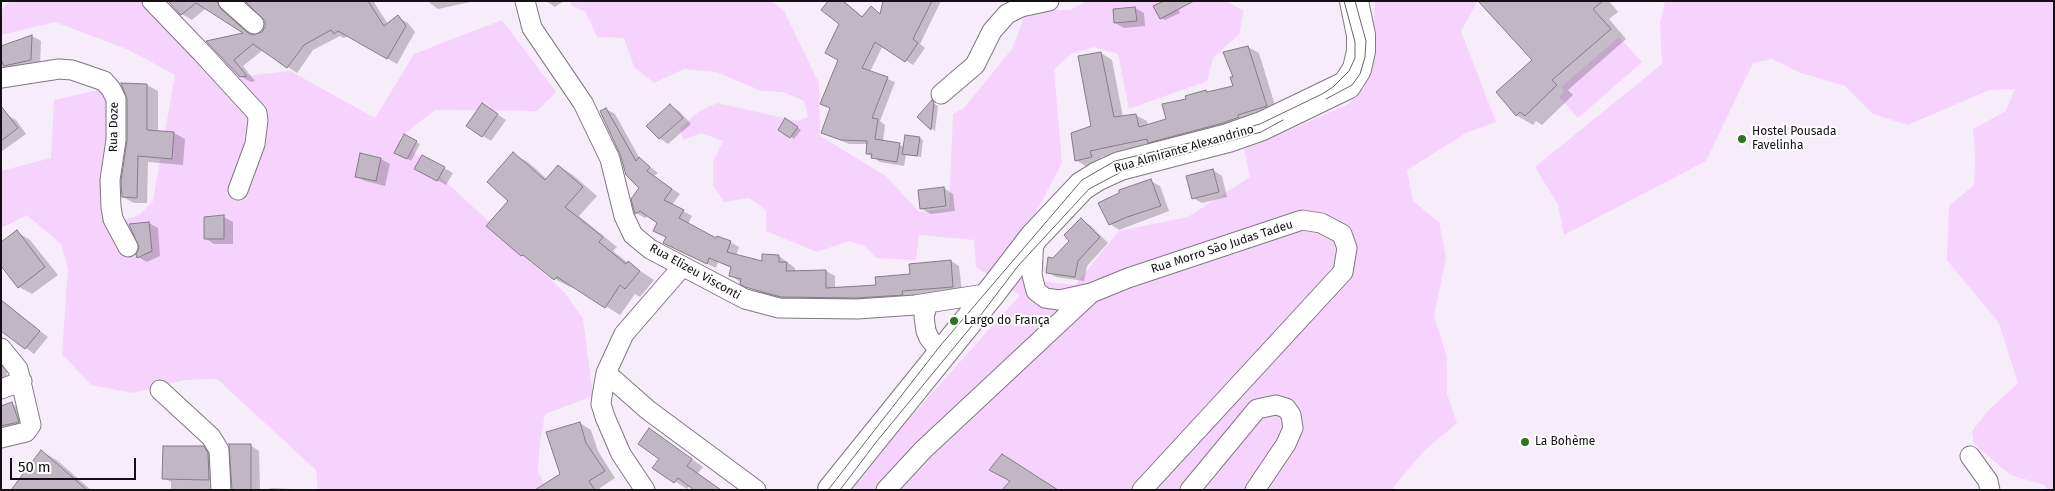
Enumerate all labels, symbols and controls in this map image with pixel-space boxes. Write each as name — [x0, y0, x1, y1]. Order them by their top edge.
street label: Rua Doze — [106, 102, 122, 152]
street label: Rua Almirante Alexandrino — [1112, 122, 1256, 176]
place label: Hostel Pousada Favelinha — [1752, 125, 1836, 153]
marker: Hostel Pousada Favelinha — [1736, 133, 1748, 145]
street label: Rua Morro São Judas Tadeu — [1149, 217, 1295, 277]
street label: Rua Elizeu Visconti — [647, 241, 743, 303]
place label: Largo do França — [964, 314, 1050, 328]
marker: Largo do França — [948, 315, 960, 327]
place label: La Bohème — [1535, 435, 1595, 449]
marker: La Bohème — [1519, 436, 1531, 448]
scale bar — [12, 448, 139, 480]
text: 50 m — [18, 458, 51, 476]

